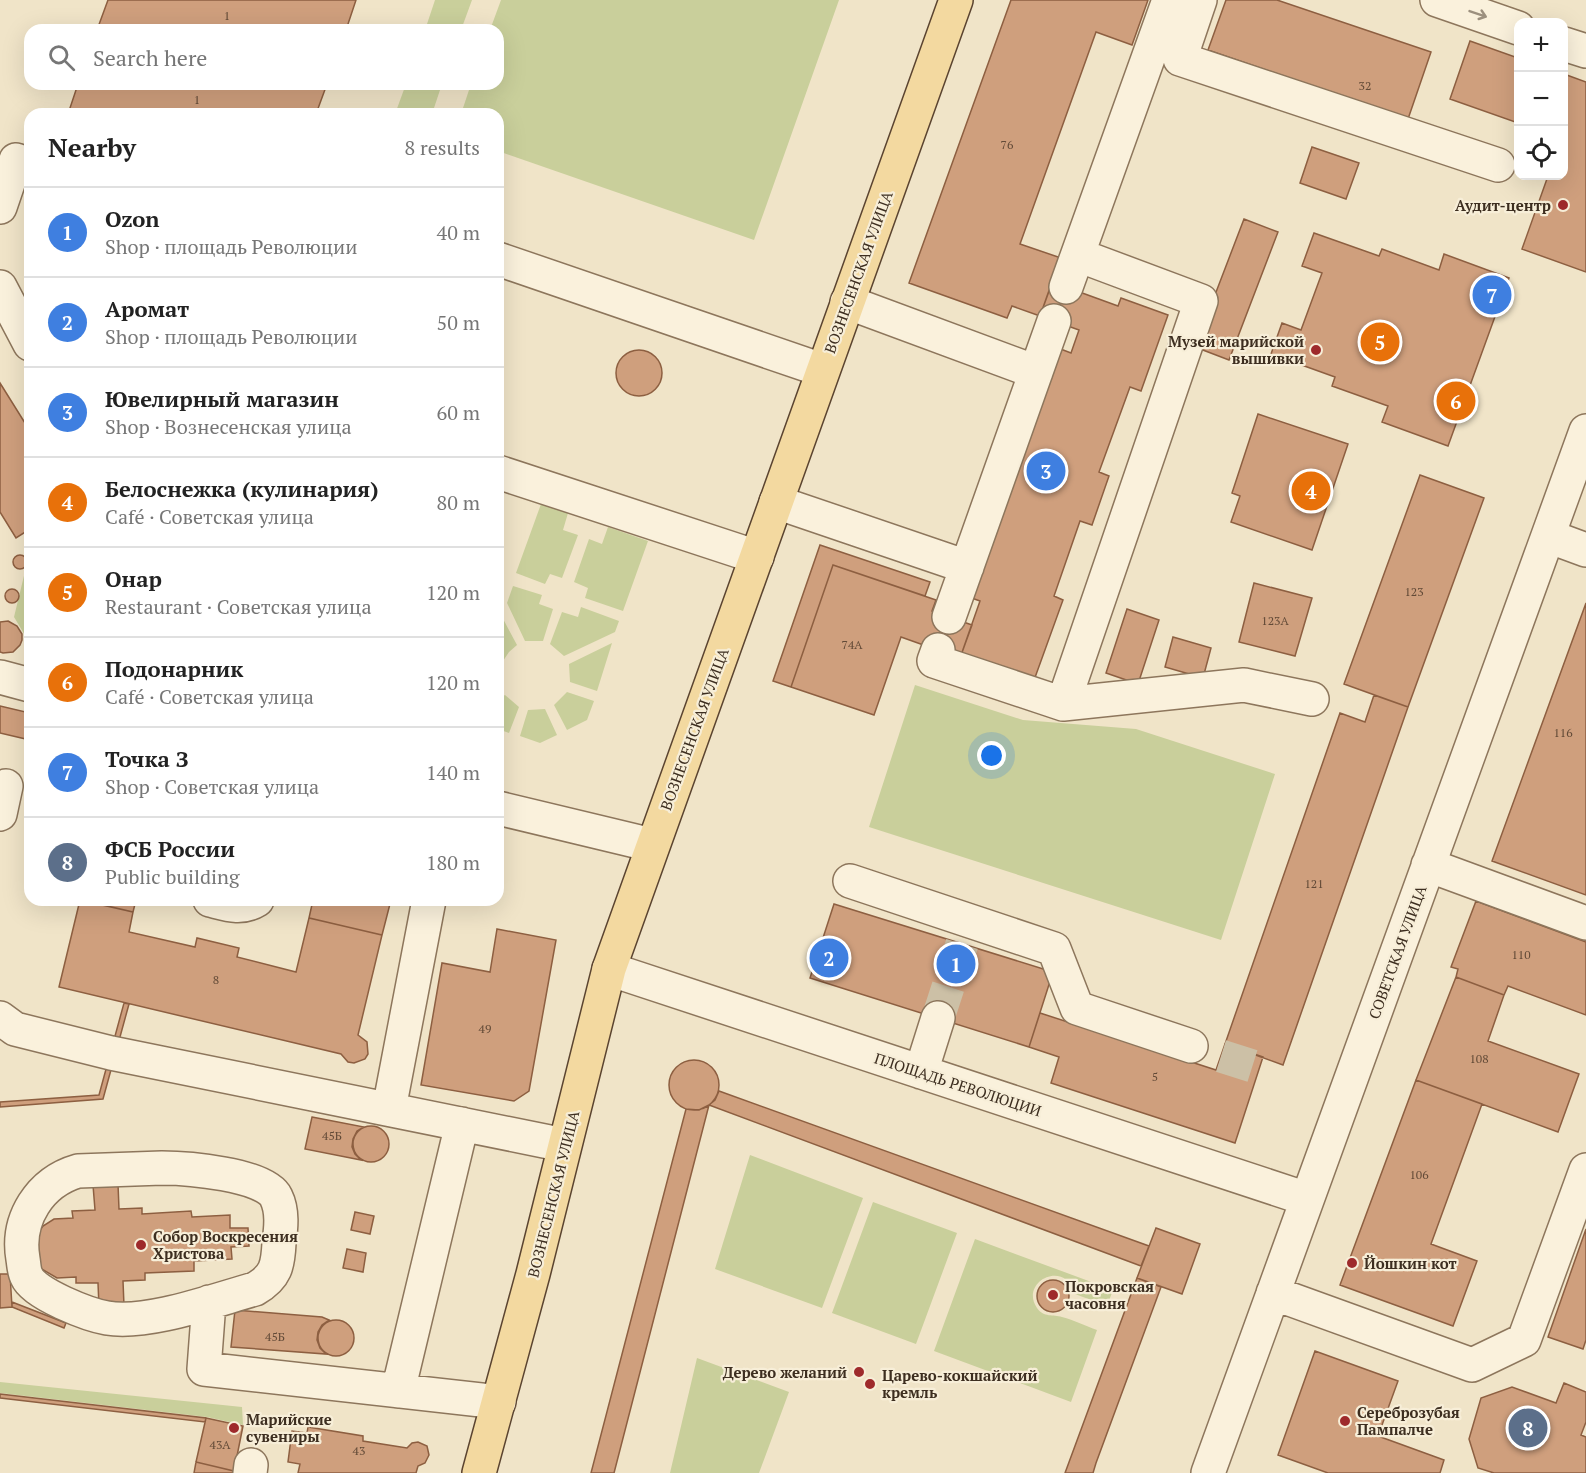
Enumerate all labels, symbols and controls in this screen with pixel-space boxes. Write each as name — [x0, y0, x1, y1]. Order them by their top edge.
house number: 1 — [224, 8, 230, 23]
one-way arrow — [1468, 10, 1487, 21]
map controls — [1514, 18, 1568, 180]
button: + — [1514, 18, 1568, 72]
search box — [24, 24, 504, 90]
icon: search — [45, 41, 78, 74]
text: Search here — [93, 43, 207, 72]
button: − — [1514, 72, 1568, 126]
house number: 32 — [1359, 78, 1371, 93]
house number: 1 — [194, 92, 200, 107]
button: locate — [1514, 126, 1568, 180]
text: Nearby — [48, 130, 136, 164]
text: 8 results — [405, 134, 480, 161]
house number: 76 — [1001, 137, 1014, 152]
street label: ВОЗНЕСЕНСКАЯ УЛИЦА — [819, 187, 897, 356]
place label: Аудит-центр — [1455, 195, 1551, 215]
marker: Аудит-центр — [1556, 198, 1570, 212]
text: Ozon — [105, 204, 159, 233]
text: 1 — [62, 219, 73, 246]
text: 40 m — [437, 219, 480, 246]
text: Shop · площадь Революции — [105, 233, 357, 260]
pin: 7 — [1472, 272, 1512, 318]
text: Аромат — [105, 294, 189, 323]
text: 2 — [62, 309, 73, 336]
text: 50 m — [437, 309, 480, 336]
pin: 5 — [1360, 320, 1400, 364]
text: Shop · площадь Революции — [105, 323, 357, 350]
place label: Музей марийской вышивки — [1168, 331, 1304, 368]
marker: Музей марийской вышивки — [1309, 343, 1323, 357]
pin: 6 — [1436, 378, 1476, 424]
text: Ювелирный магазин — [105, 384, 339, 413]
text: 3 — [62, 399, 73, 426]
text: 60 m — [437, 399, 480, 426]
text: Shop · Вознесенская улица — [105, 413, 352, 440]
pin: 3 — [1026, 448, 1066, 494]
pin: 4 — [1292, 468, 1330, 514]
text: Белоснежка (кулинария) — [105, 474, 378, 503]
text: 4 — [62, 489, 73, 516]
text: 80 m — [437, 489, 480, 516]
text: Café · Советская улица — [105, 503, 314, 530]
text: Онар — [105, 564, 162, 593]
text: 5 — [62, 579, 73, 606]
text: 120 m — [426, 579, 480, 606]
house number: 123 — [1404, 584, 1424, 599]
text: Restaurant · Советская улица — [105, 593, 371, 620]
house number: 123А — [1261, 613, 1289, 628]
house number: 74А — [842, 637, 863, 652]
street label: ВОЗНЕСЕНСКАЯ УЛИЦА — [655, 644, 733, 813]
text: Подонарник — [105, 654, 243, 683]
text: 6 — [62, 669, 73, 696]
text: 120 m — [426, 669, 480, 696]
text: Café · Советская улица — [105, 683, 314, 710]
house number: 116 — [1553, 725, 1573, 740]
your location — [977, 741, 1006, 770]
text: Точка З — [105, 744, 188, 773]
text: 7 — [62, 759, 73, 786]
text: 140 m — [426, 759, 480, 786]
text: Shop · Советская улица — [105, 773, 319, 800]
text: ФСБ России — [105, 834, 235, 863]
text: 8 — [62, 849, 73, 876]
text: 180 m — [426, 849, 480, 876]
text: Public building — [105, 863, 239, 890]
house number: 121 — [1304, 876, 1324, 891]
street label: СОВЕТСКАЯ УЛИЦА — [1364, 882, 1431, 1022]
pin: 2 — [810, 936, 848, 980]
pin: 1 — [936, 942, 976, 986]
house number: 110 — [1511, 947, 1531, 962]
house number: 8 — [213, 972, 219, 987]
house number: 49 — [479, 1021, 491, 1036]
street label: ПЛОЩАДЬ РЕВОЛЮЦИИ — [872, 1048, 1044, 1120]
house number: 108 — [1469, 1051, 1489, 1066]
house number: 5 — [1152, 1069, 1158, 1084]
street label: ВОЗНЕСЕНСКАЯ УЛИЦА — [523, 1108, 584, 1279]
house number: 45Б — [322, 1128, 342, 1143]
house number: 106 — [1409, 1167, 1429, 1182]
place label: Собор Воскресения Христова — [153, 1226, 298, 1263]
marker: Собор Воскресения Христова — [134, 1238, 148, 1252]
place label: Йошкин кот — [1364, 1253, 1457, 1273]
marker: Йошкин кот — [1345, 1256, 1359, 1270]
place label: Покровская часовня — [1065, 1276, 1154, 1313]
marker: Покровская часовня — [1046, 1288, 1060, 1302]
house number: 45Б — [265, 1329, 285, 1344]
place label: Дерево желаний — [723, 1362, 847, 1382]
marker: Дерево желаний — [852, 1365, 866, 1379]
place label: Царево-кокшайский кремль — [882, 1365, 1038, 1402]
marker: Царево-кокшайский кремль — [863, 1377, 877, 1391]
place label: Сереброзубая Пампалче — [1357, 1402, 1460, 1439]
pin: 8 — [1508, 1406, 1547, 1450]
place label: Марийские сувениры — [246, 1409, 332, 1446]
marker: Сереброзубая Пампалче — [1338, 1414, 1352, 1428]
marker: Марийские сувениры — [227, 1421, 241, 1435]
house number: 43А — [210, 1437, 231, 1452]
house number: 43 — [353, 1443, 365, 1458]

